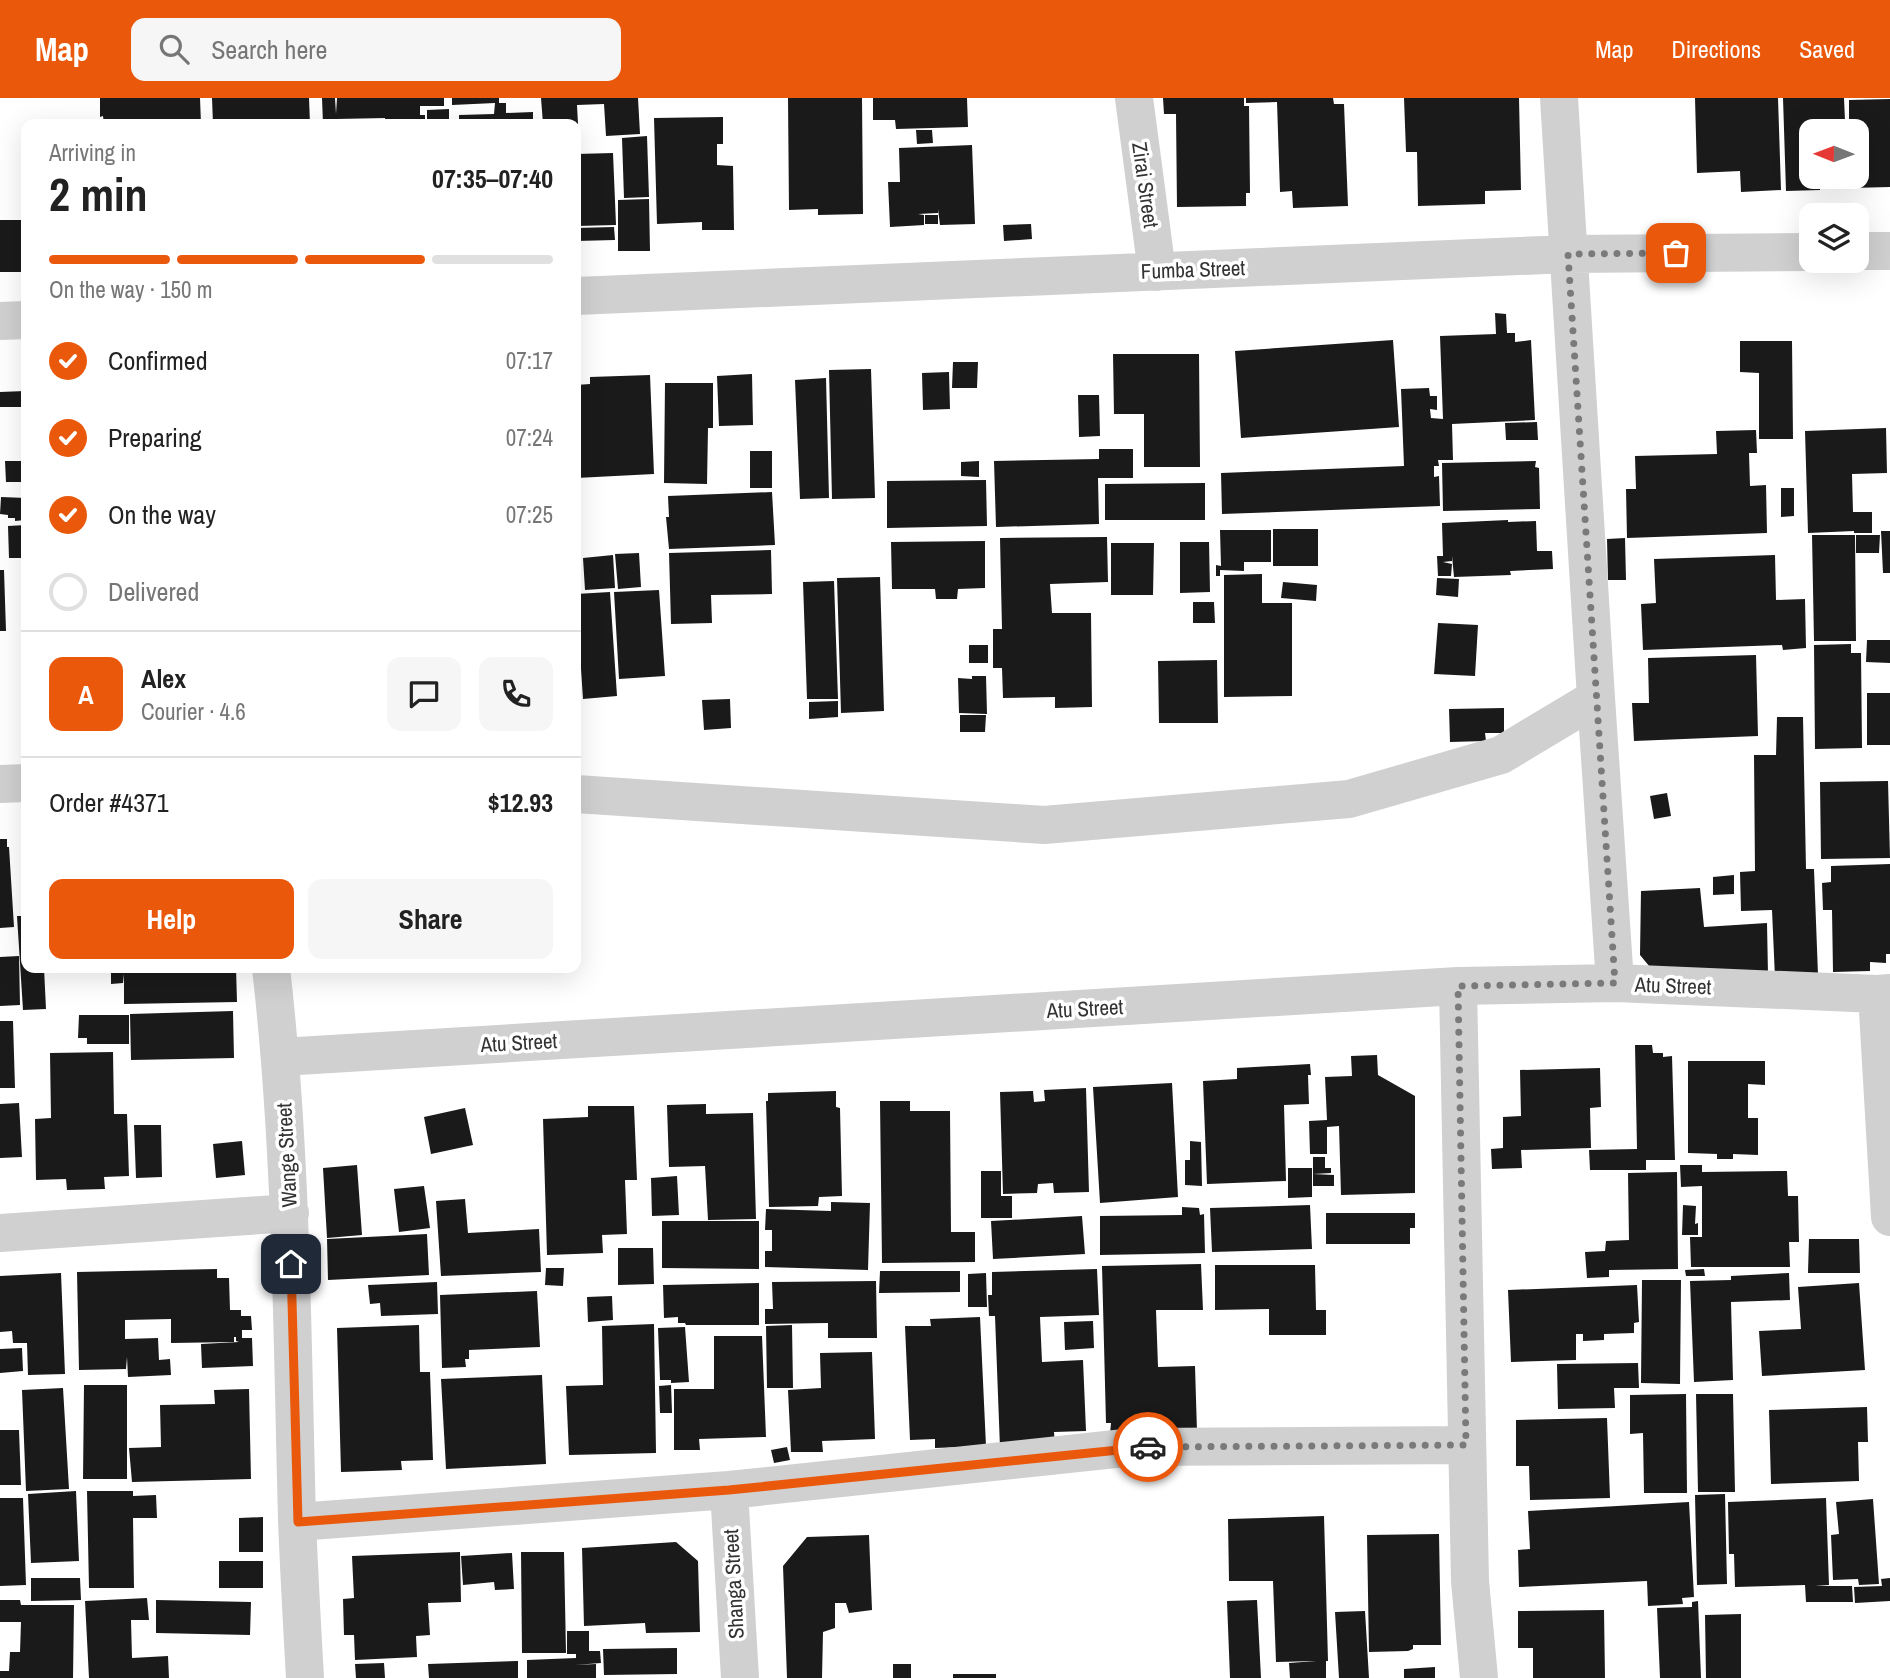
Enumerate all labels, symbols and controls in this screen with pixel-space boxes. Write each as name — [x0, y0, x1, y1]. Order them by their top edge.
search box — [131, 18, 621, 81]
text: Map — [35, 27, 89, 71]
icon: search — [155, 30, 193, 68]
text: Search here — [211, 32, 327, 67]
text: Map — [1595, 33, 1633, 65]
text: Directions — [1671, 33, 1761, 65]
text: Saved — [1799, 33, 1855, 65]
north arrow — [1799, 119, 1869, 189]
map controls — [1799, 119, 1869, 273]
text: Arriving in — [49, 137, 136, 168]
street label: Zirai Street — [1125, 140, 1166, 230]
text: 07:35–07:40 — [432, 161, 553, 196]
text: 2 min — [49, 163, 148, 225]
button: layers — [1799, 203, 1869, 273]
pin — [1646, 223, 1706, 283]
icon: bag — [1657, 234, 1695, 272]
street label: Fumba Street — [1140, 253, 1246, 286]
text: On the way · 150 m — [49, 274, 213, 305]
icon: check — [49, 342, 87, 380]
text: Confirmed — [108, 343, 208, 378]
text: 07:17 — [506, 345, 553, 376]
icon: check — [49, 419, 87, 457]
text: Preparing — [108, 420, 202, 455]
text: 07:24 — [506, 422, 553, 453]
icon: check — [49, 496, 87, 534]
text: On the way — [108, 497, 216, 532]
text: 07:25 — [506, 499, 553, 530]
text: Delivered — [108, 574, 199, 609]
button: chat — [387, 657, 461, 731]
button: phone — [479, 657, 553, 731]
text: Alex — [141, 661, 186, 696]
text: A — [78, 677, 94, 712]
text: Courier · 4.6 — [141, 696, 246, 727]
text: Order #4371 — [49, 785, 169, 820]
text: $12.93 — [488, 785, 553, 820]
button: Help — [49, 879, 294, 959]
button: Share — [308, 879, 553, 959]
street label: Atu Street — [1633, 970, 1712, 1001]
street label: Atu Street — [1045, 992, 1124, 1025]
street label: Atu Street — [479, 1026, 558, 1059]
street label: Wange Street — [269, 1102, 304, 1208]
pin — [261, 1234, 321, 1294]
icon: home — [272, 1245, 310, 1283]
courier — [1113, 1412, 1183, 1482]
icon: car — [1129, 1428, 1167, 1466]
street label: Shanga Street — [716, 1528, 751, 1640]

